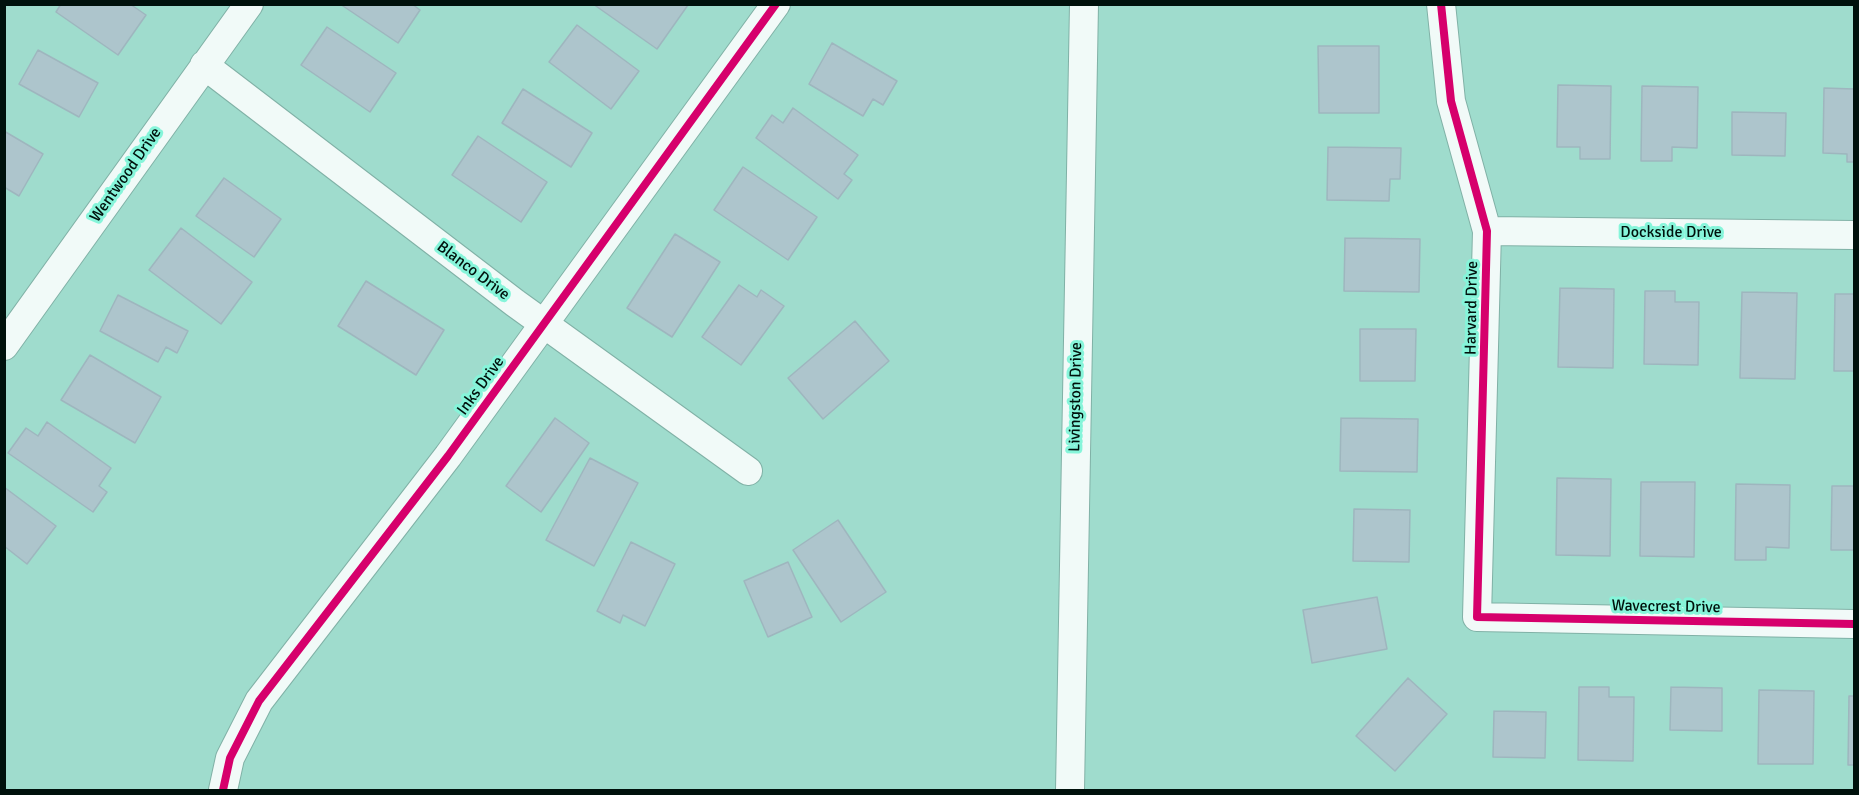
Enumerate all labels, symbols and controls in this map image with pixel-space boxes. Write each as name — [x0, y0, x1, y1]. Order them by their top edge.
street label: Wentwood Drive — [86, 124, 166, 226]
street label: Dockside Drive — [1620, 223, 1722, 243]
street label: Blanco Drive — [433, 237, 513, 305]
street label: Harvard Drive — [1462, 261, 1482, 355]
street label: Livingston Drive — [1065, 342, 1087, 452]
street label: Inks Drive — [453, 353, 509, 419]
street label: Wavecrest Drive — [1611, 596, 1721, 618]

